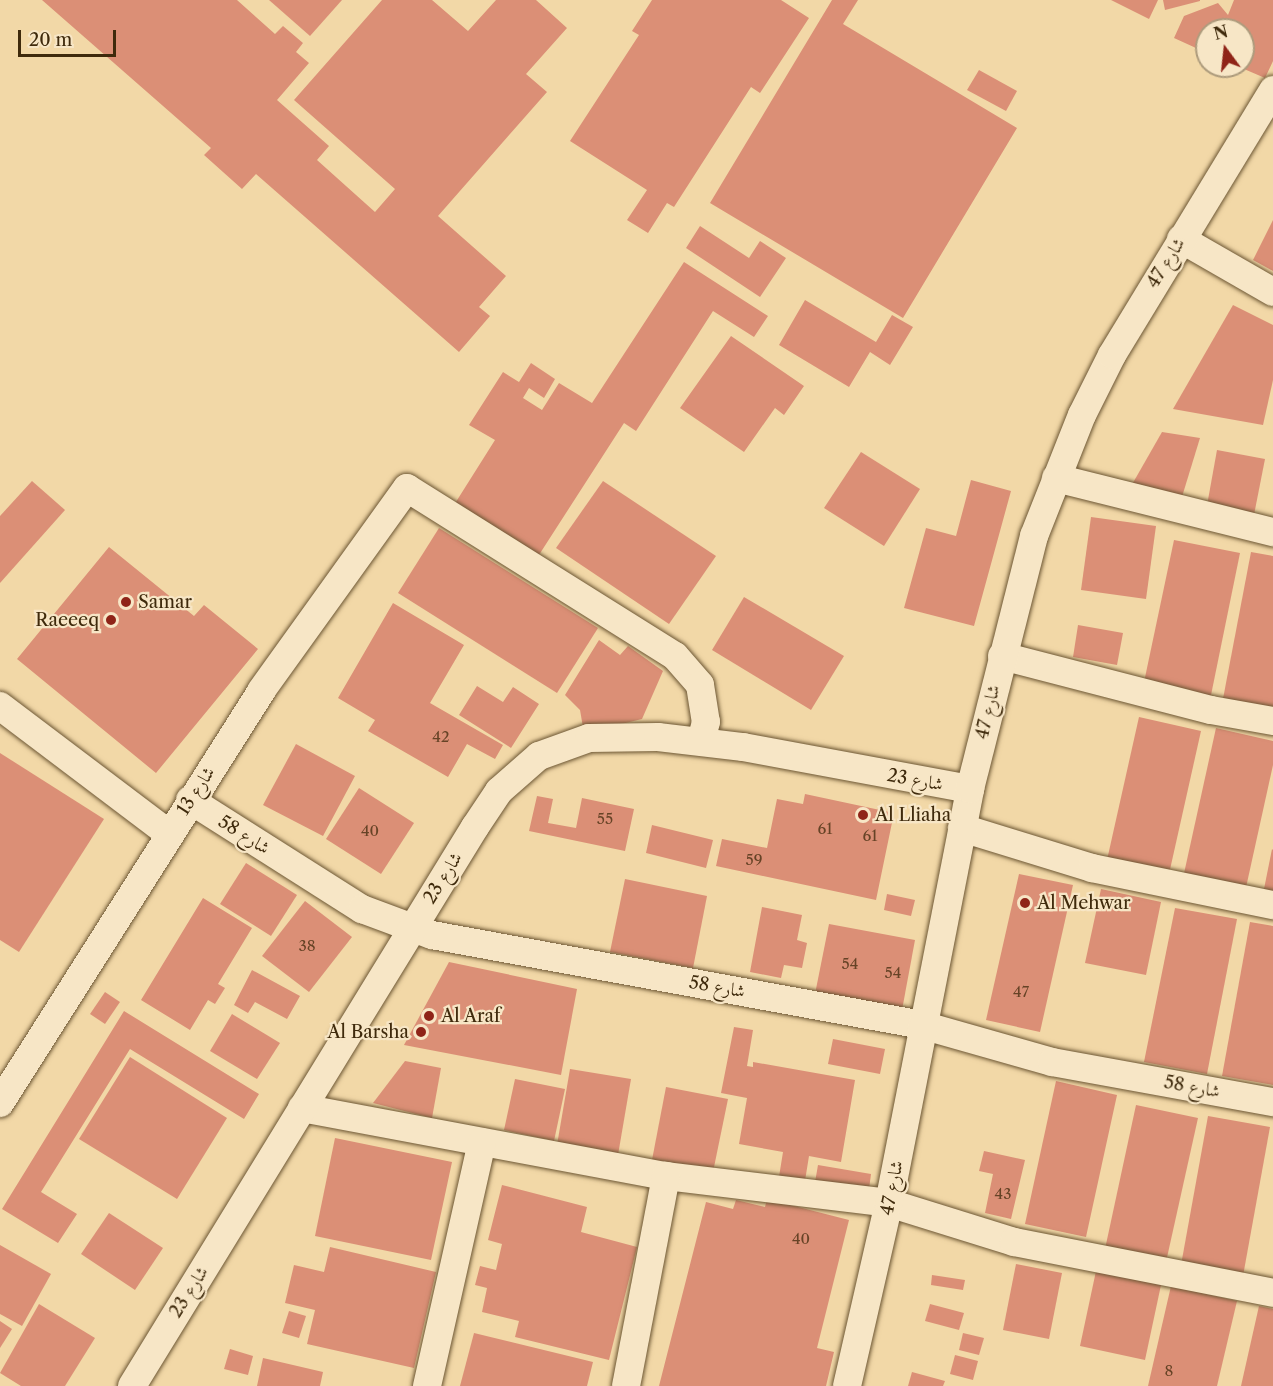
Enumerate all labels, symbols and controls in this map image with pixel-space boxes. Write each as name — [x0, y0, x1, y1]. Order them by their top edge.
scale bar — [21, 18, 118, 56]
north arrow — [1195, 18, 1255, 78]
text: N — [1212, 21, 1230, 44]
text: 20 m — [29, 29, 72, 51]
street label: شارع 47 — [1142, 234, 1190, 292]
place label: Samar — [138, 591, 192, 613]
marker: Samar — [119, 595, 133, 609]
place label: Raeeeq — [35, 609, 99, 631]
marker: Raeeeq — [104, 613, 118, 627]
street label: شارع 47 — [971, 683, 1005, 741]
house number: 42 — [432, 728, 450, 746]
street label: شارع 13 — [172, 763, 220, 819]
street label: شارع 23 — [885, 764, 945, 796]
place label: Al Lliaha — [875, 804, 951, 826]
marker: Al Lliaha — [856, 808, 870, 822]
house number: 55 — [597, 810, 613, 828]
street label: شارع 58 — [214, 811, 274, 859]
house number: 61 — [817, 820, 833, 838]
house number: 40 — [361, 822, 379, 840]
house number: 61 — [862, 827, 878, 845]
street label: شارع 23 — [419, 848, 467, 908]
house number: 59 — [746, 851, 762, 869]
place label: Al Mehwar — [1037, 892, 1131, 914]
marker: Al Mehwar — [1018, 896, 1032, 910]
house number: 38 — [298, 937, 316, 955]
house number: 54 — [842, 955, 858, 973]
house number: 54 — [885, 964, 901, 982]
street label: شارع 58 — [687, 971, 747, 1003]
house number: 47 — [1013, 983, 1029, 1001]
place label: Al Araf — [441, 1005, 501, 1027]
marker: Al Araf — [422, 1009, 436, 1023]
place label: Al Barsha — [327, 1021, 409, 1043]
marker: Al Barsha — [414, 1025, 428, 1039]
street label: شارع 58 — [1162, 1071, 1222, 1103]
street label: شارع 47 — [876, 1159, 908, 1217]
house number: 43 — [995, 1185, 1011, 1203]
house number: 40 — [792, 1230, 810, 1248]
street label: شارع 23 — [165, 1262, 213, 1322]
house number: 8 — [1165, 1362, 1173, 1380]

